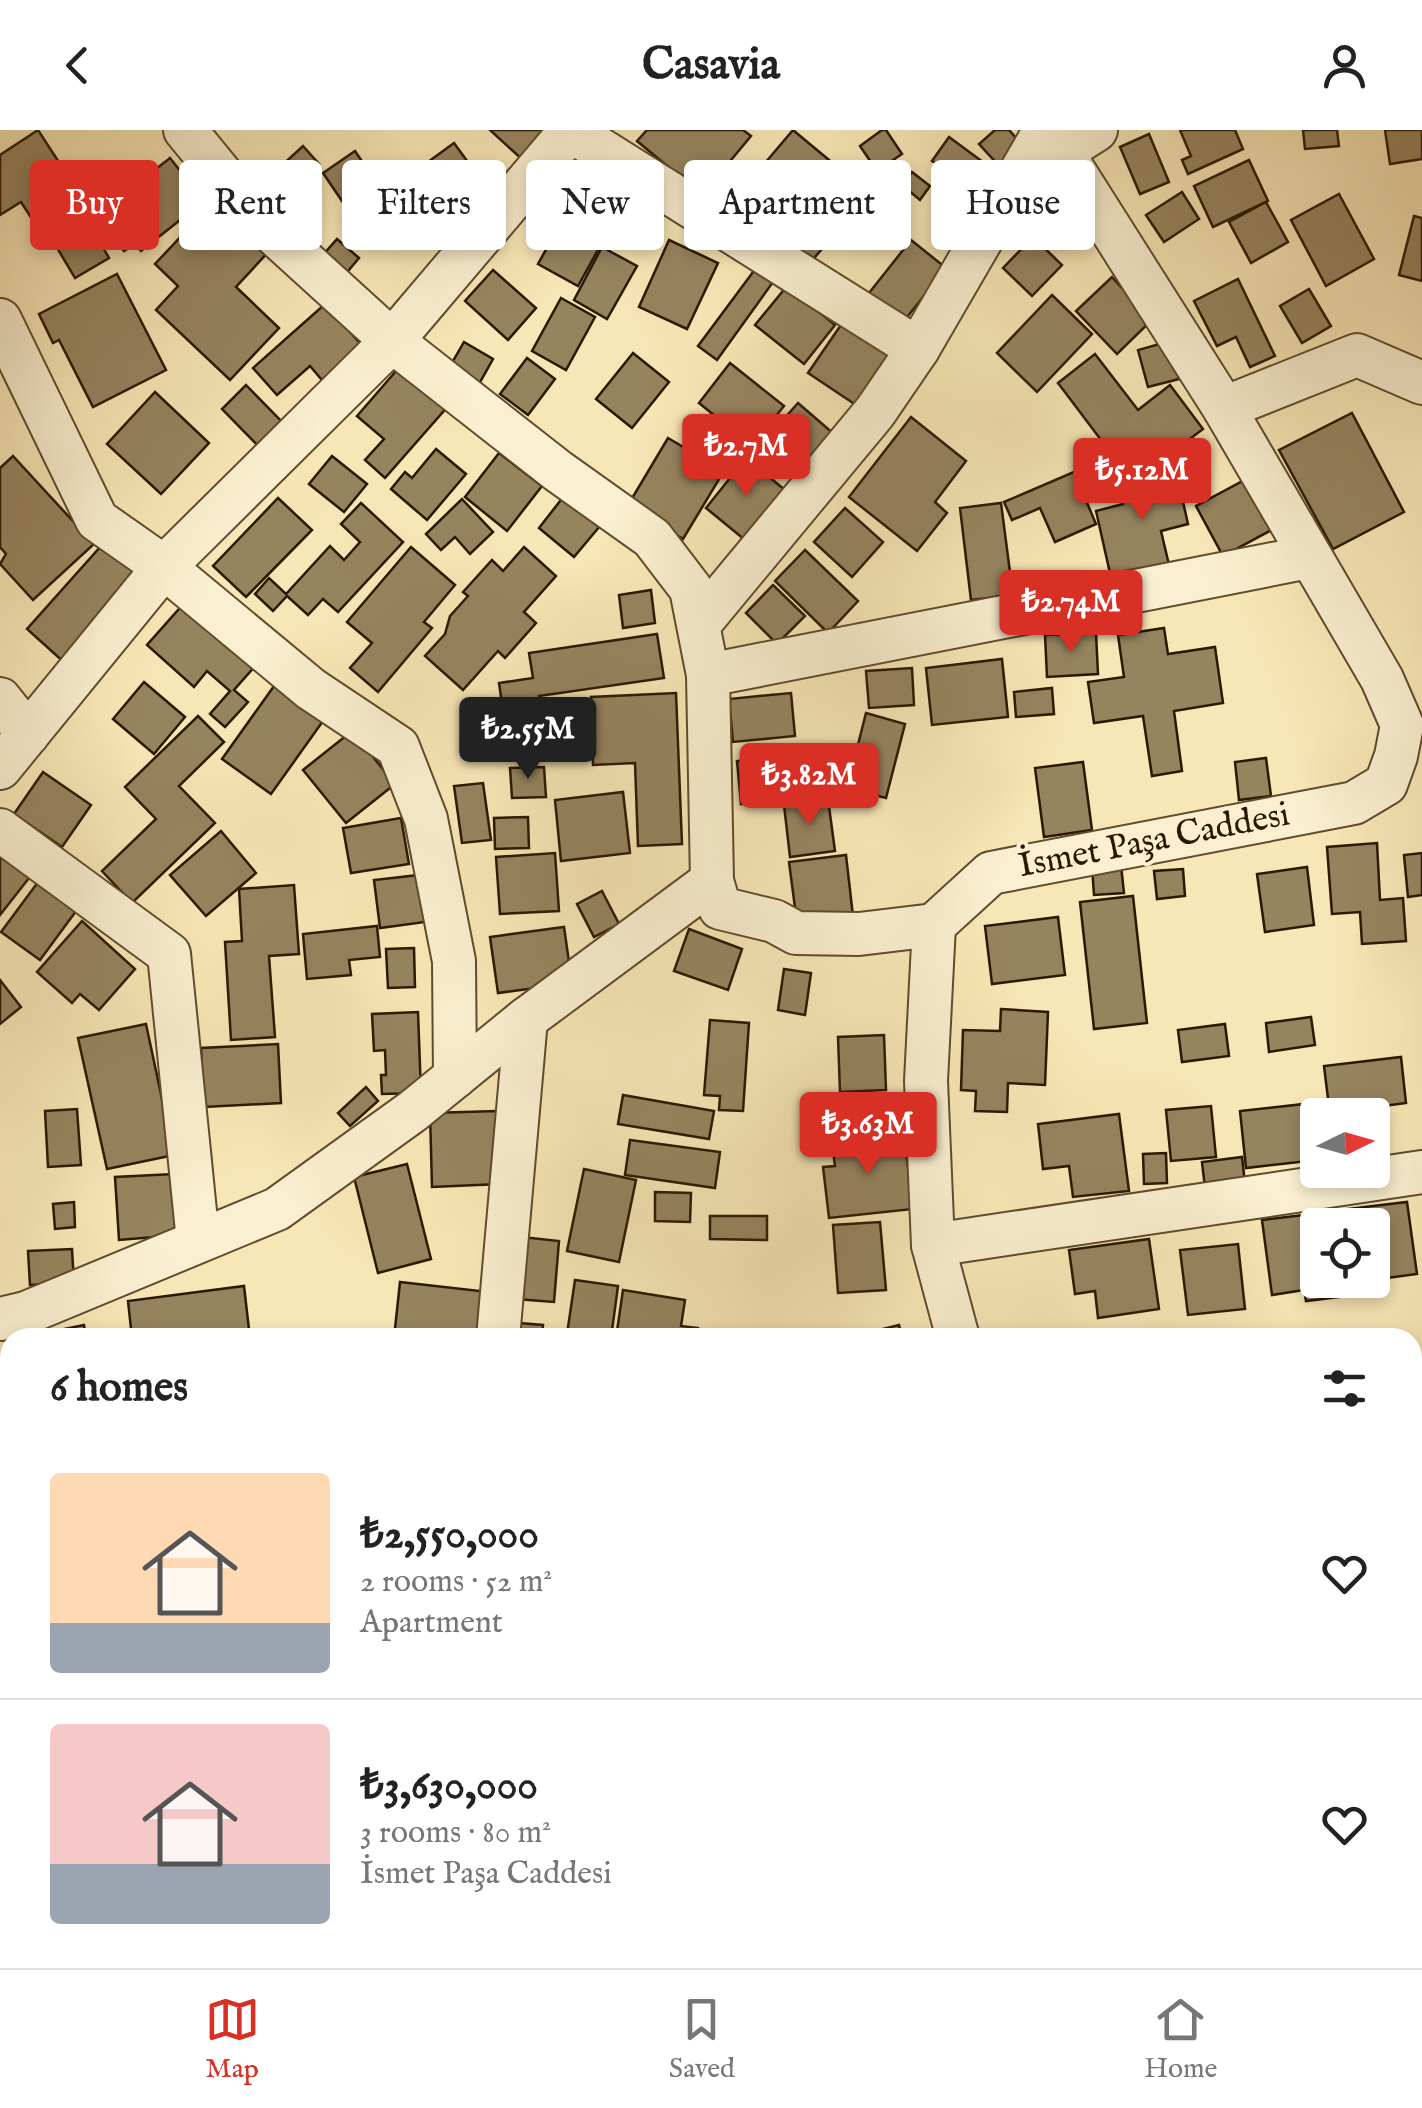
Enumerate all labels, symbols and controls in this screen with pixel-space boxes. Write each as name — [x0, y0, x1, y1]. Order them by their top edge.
text: Casavia — [642, 37, 780, 94]
icon: back — [50, 38, 105, 93]
icon: person — [1317, 38, 1372, 93]
chip: Buy — [30, 160, 159, 250]
chip: Rent — [179, 160, 322, 250]
chip: Filters — [342, 160, 506, 250]
chip: New — [526, 160, 664, 250]
chip: Apartment — [684, 160, 911, 250]
chip: House — [931, 160, 1095, 250]
pin: ₺2.7M — [676, 414, 816, 499]
text: ₺2.7M — [704, 426, 788, 467]
pin: ₺5.12M — [1061, 438, 1223, 523]
text: ₺5.12M — [1095, 450, 1189, 491]
pin: ₺2.74M — [990, 570, 1152, 655]
text: ₺2.74M — [1021, 582, 1121, 623]
pin: ₺2.55M — [447, 697, 609, 782]
text: ₺2.55M — [481, 709, 575, 750]
pin: ₺3.82M — [728, 743, 890, 828]
text: ₺3.82M — [762, 755, 856, 796]
street label: İsmet Paşa Caddesi — [1014, 792, 1293, 889]
pin: ₺3.63M — [787, 1092, 949, 1177]
north arrow — [1300, 1098, 1390, 1188]
map controls — [1300, 1098, 1390, 1298]
text: ₺3.63M — [822, 1104, 914, 1145]
button: locate — [1300, 1208, 1390, 1298]
icon: filters — [1317, 1361, 1372, 1416]
text: 6 homes — [50, 1362, 188, 1415]
text: ₺2,550,000 — [360, 1509, 539, 1562]
icon: home — [130, 1513, 250, 1633]
icon: heart — [1317, 1546, 1372, 1601]
text: 2 rooms · 52 m² — [360, 1562, 552, 1603]
text: Apartment — [360, 1603, 503, 1644]
text: ₺3,630,000 — [360, 1760, 538, 1813]
icon: home — [130, 1764, 250, 1884]
icon: heart — [1317, 1797, 1372, 1852]
text: 3 rooms · 80 m² — [360, 1813, 551, 1854]
text: İsmet Paşa Caddesi — [360, 1854, 612, 1895]
tab: Map — [205, 1992, 260, 2087]
tab: Saved — [669, 1992, 735, 2087]
tab: Home — [1144, 1992, 1217, 2087]

